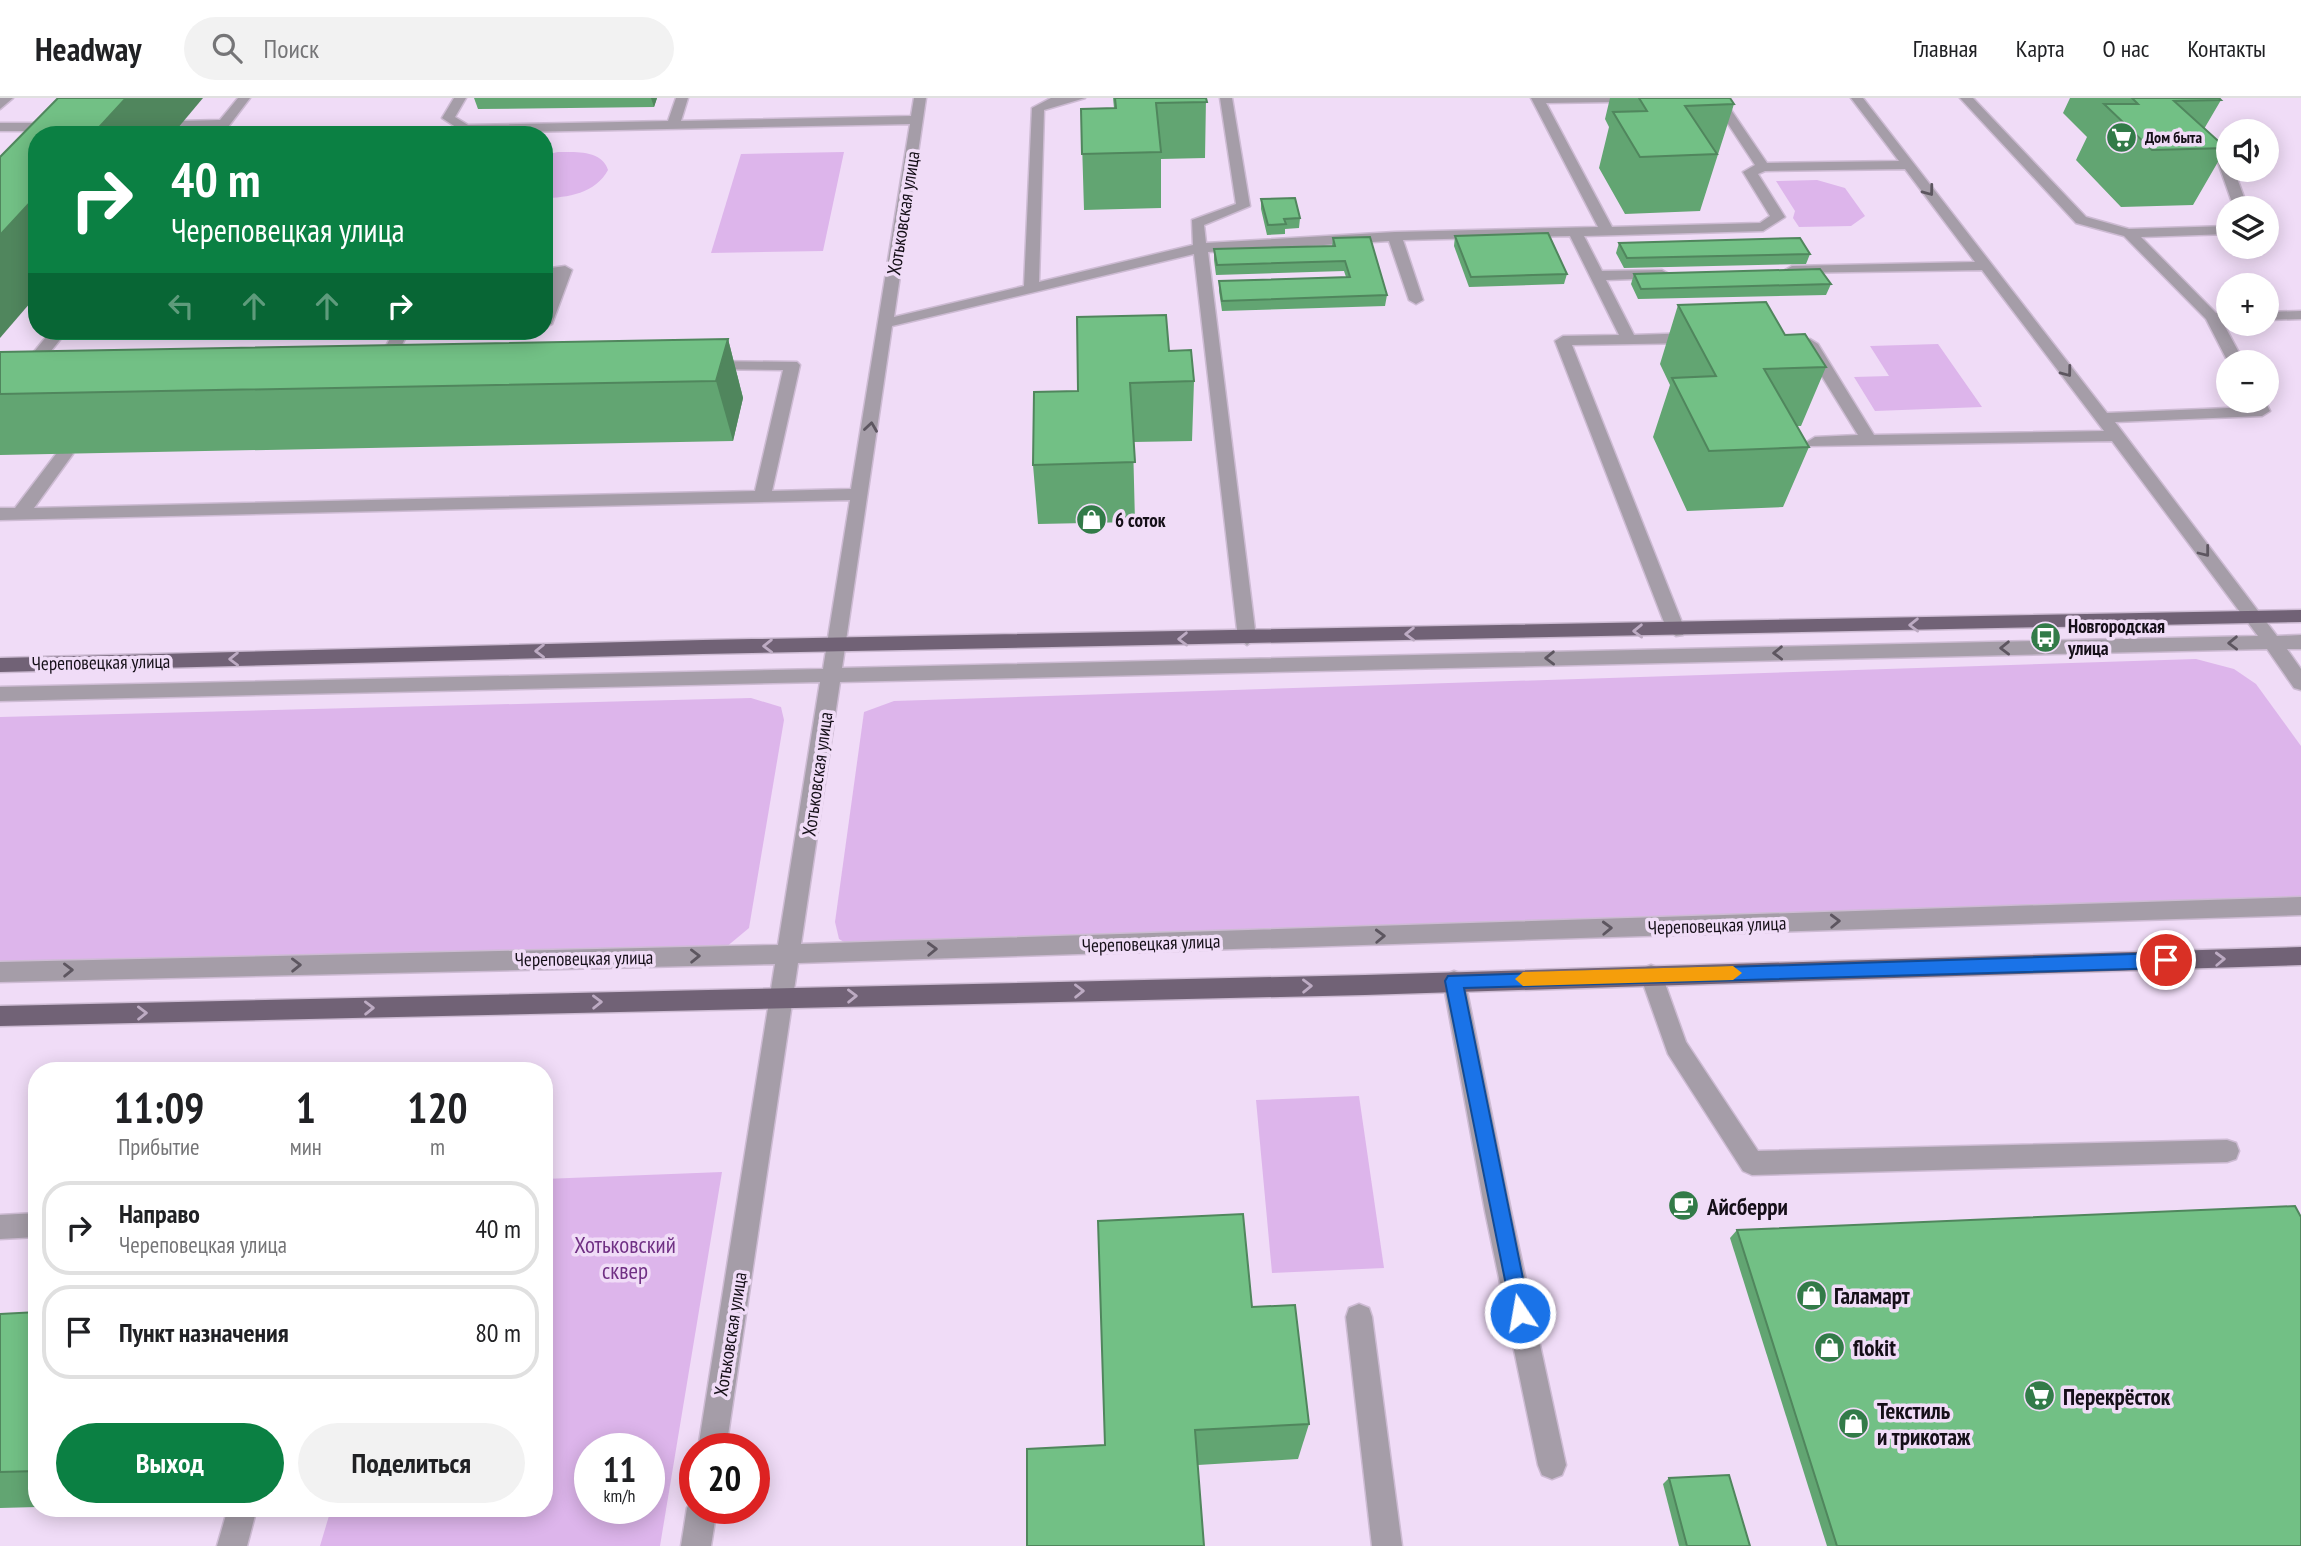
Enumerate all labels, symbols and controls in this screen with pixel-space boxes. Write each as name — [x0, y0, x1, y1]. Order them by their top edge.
search box — [184, 17, 674, 80]
text: Headway — [35, 27, 142, 70]
icon: search — [208, 29, 246, 67]
text: Поиск — [264, 32, 319, 65]
text: Главная — [1913, 33, 1978, 64]
text: Карта — [2016, 33, 2065, 64]
text: О нас — [2103, 33, 2149, 64]
text: Контакты — [2187, 33, 2266, 64]
map controls — [2216, 119, 2279, 413]
button: sound — [2216, 119, 2279, 182]
supermarket icon: Дом быта — [2105, 120, 2139, 154]
place label: Дом быта — [2145, 127, 2202, 147]
text: 40 m — [171, 147, 260, 211]
street label: Хотьковская улица — [881, 149, 925, 277]
icon: right — [56, 154, 147, 245]
one-way arrow — [1920, 183, 1933, 196]
button: layers — [2216, 196, 2279, 259]
text: Череповецкая улица — [171, 209, 405, 251]
button: + — [2216, 273, 2279, 336]
icon: left — [162, 287, 200, 325]
icon: ahead — [235, 287, 273, 325]
icon: ahead — [308, 287, 346, 325]
icon: right — [381, 287, 419, 325]
button: − — [2216, 350, 2279, 413]
one-way arrow — [2059, 364, 2071, 376]
one-way arrow — [863, 421, 878, 433]
shop icon: 6 соток — [1075, 503, 1109, 537]
place label: 6 соток — [1115, 508, 1166, 532]
one-way arrow — [2197, 544, 2210, 557]
place label: Новгородская улица — [2067, 614, 2165, 660]
one-way arrow — [1909, 617, 1919, 633]
bus stop icon: Новгородская улица — [2028, 620, 2062, 654]
one-way arrow — [1632, 623, 1643, 639]
one-way arrow — [1405, 627, 1416, 642]
one-way arrow — [1177, 631, 1188, 647]
one-way arrow — [2227, 635, 2238, 651]
one-way arrow — [762, 638, 772, 654]
one-way arrow — [2000, 640, 2010, 656]
one-way arrow — [534, 644, 545, 659]
one-way arrow — [1772, 645, 1783, 660]
street label: Череповецкая улица — [31, 649, 171, 675]
one-way arrow — [1545, 650, 1556, 665]
one-way arrow — [228, 651, 238, 667]
street label: Хотьковская улица — [796, 710, 838, 838]
street label: Череповецкая улица — [1647, 911, 1787, 939]
one-way arrow — [1829, 914, 1840, 929]
one-way arrow — [1602, 921, 1613, 936]
one-way arrow — [1375, 928, 1386, 943]
street label: Череповецкая улица — [1081, 929, 1221, 957]
pin — [2136, 930, 2196, 990]
icon: arrive — [2147, 941, 2185, 979]
one-way arrow — [927, 942, 938, 957]
street label: Череповецкая улица — [514, 945, 654, 971]
one-way arrow — [690, 948, 700, 964]
one-way arrow — [2215, 951, 2226, 966]
one-way arrow — [291, 957, 301, 973]
one-way arrow — [63, 963, 74, 978]
one-way arrow — [1302, 978, 1313, 994]
one-way arrow — [1074, 984, 1085, 999]
one-way arrow — [847, 989, 858, 1004]
one-way arrow — [592, 994, 602, 1010]
one-way arrow — [364, 1000, 375, 1015]
one-way arrow — [137, 1005, 147, 1021]
text: 11:09 — [113, 1080, 204, 1135]
text: 1 — [296, 1080, 316, 1135]
text: 120 — [407, 1080, 468, 1135]
text: Прибытие — [118, 1132, 200, 1161]
text: мин — [290, 1132, 322, 1161]
text: m — [430, 1132, 445, 1161]
cafe icon: Айсберри — [1667, 1189, 1701, 1223]
place label: Айсберри — [1706, 1192, 1788, 1221]
text: Направо — [119, 1197, 200, 1230]
icon: right — [60, 1209, 98, 1247]
text: 40 m — [475, 1212, 521, 1245]
text: Череповецкая улица — [119, 1230, 287, 1259]
park label: Хотьковский сквер — [574, 1230, 676, 1285]
street label: Хотьковская улица — [708, 1270, 752, 1398]
position arrow — [1483, 1276, 1557, 1350]
shop icon: Галамарт — [1794, 1278, 1828, 1312]
place label: Галамарт — [1834, 1281, 1910, 1310]
icon: arrive — [60, 1313, 98, 1351]
text: Пункт назначения — [119, 1316, 289, 1349]
text: 80 m — [475, 1316, 521, 1349]
shop icon: flokit — [1813, 1330, 1847, 1364]
place label: flokit — [1853, 1333, 1896, 1362]
supermarket icon: Перекрёсток — [2023, 1379, 2057, 1413]
place label: Перекрёсток — [2063, 1382, 2171, 1411]
place label: Текстиль и трикотаж — [1877, 1396, 1971, 1451]
shop icon: Текстиль и трикотаж — [1837, 1406, 1871, 1440]
button: Выход — [56, 1423, 284, 1503]
button: Поделиться — [298, 1423, 525, 1503]
speed limit sign: 20 — [679, 1433, 770, 1524]
text: 11 — [603, 1446, 636, 1492]
text: km/h — [604, 1484, 635, 1507]

